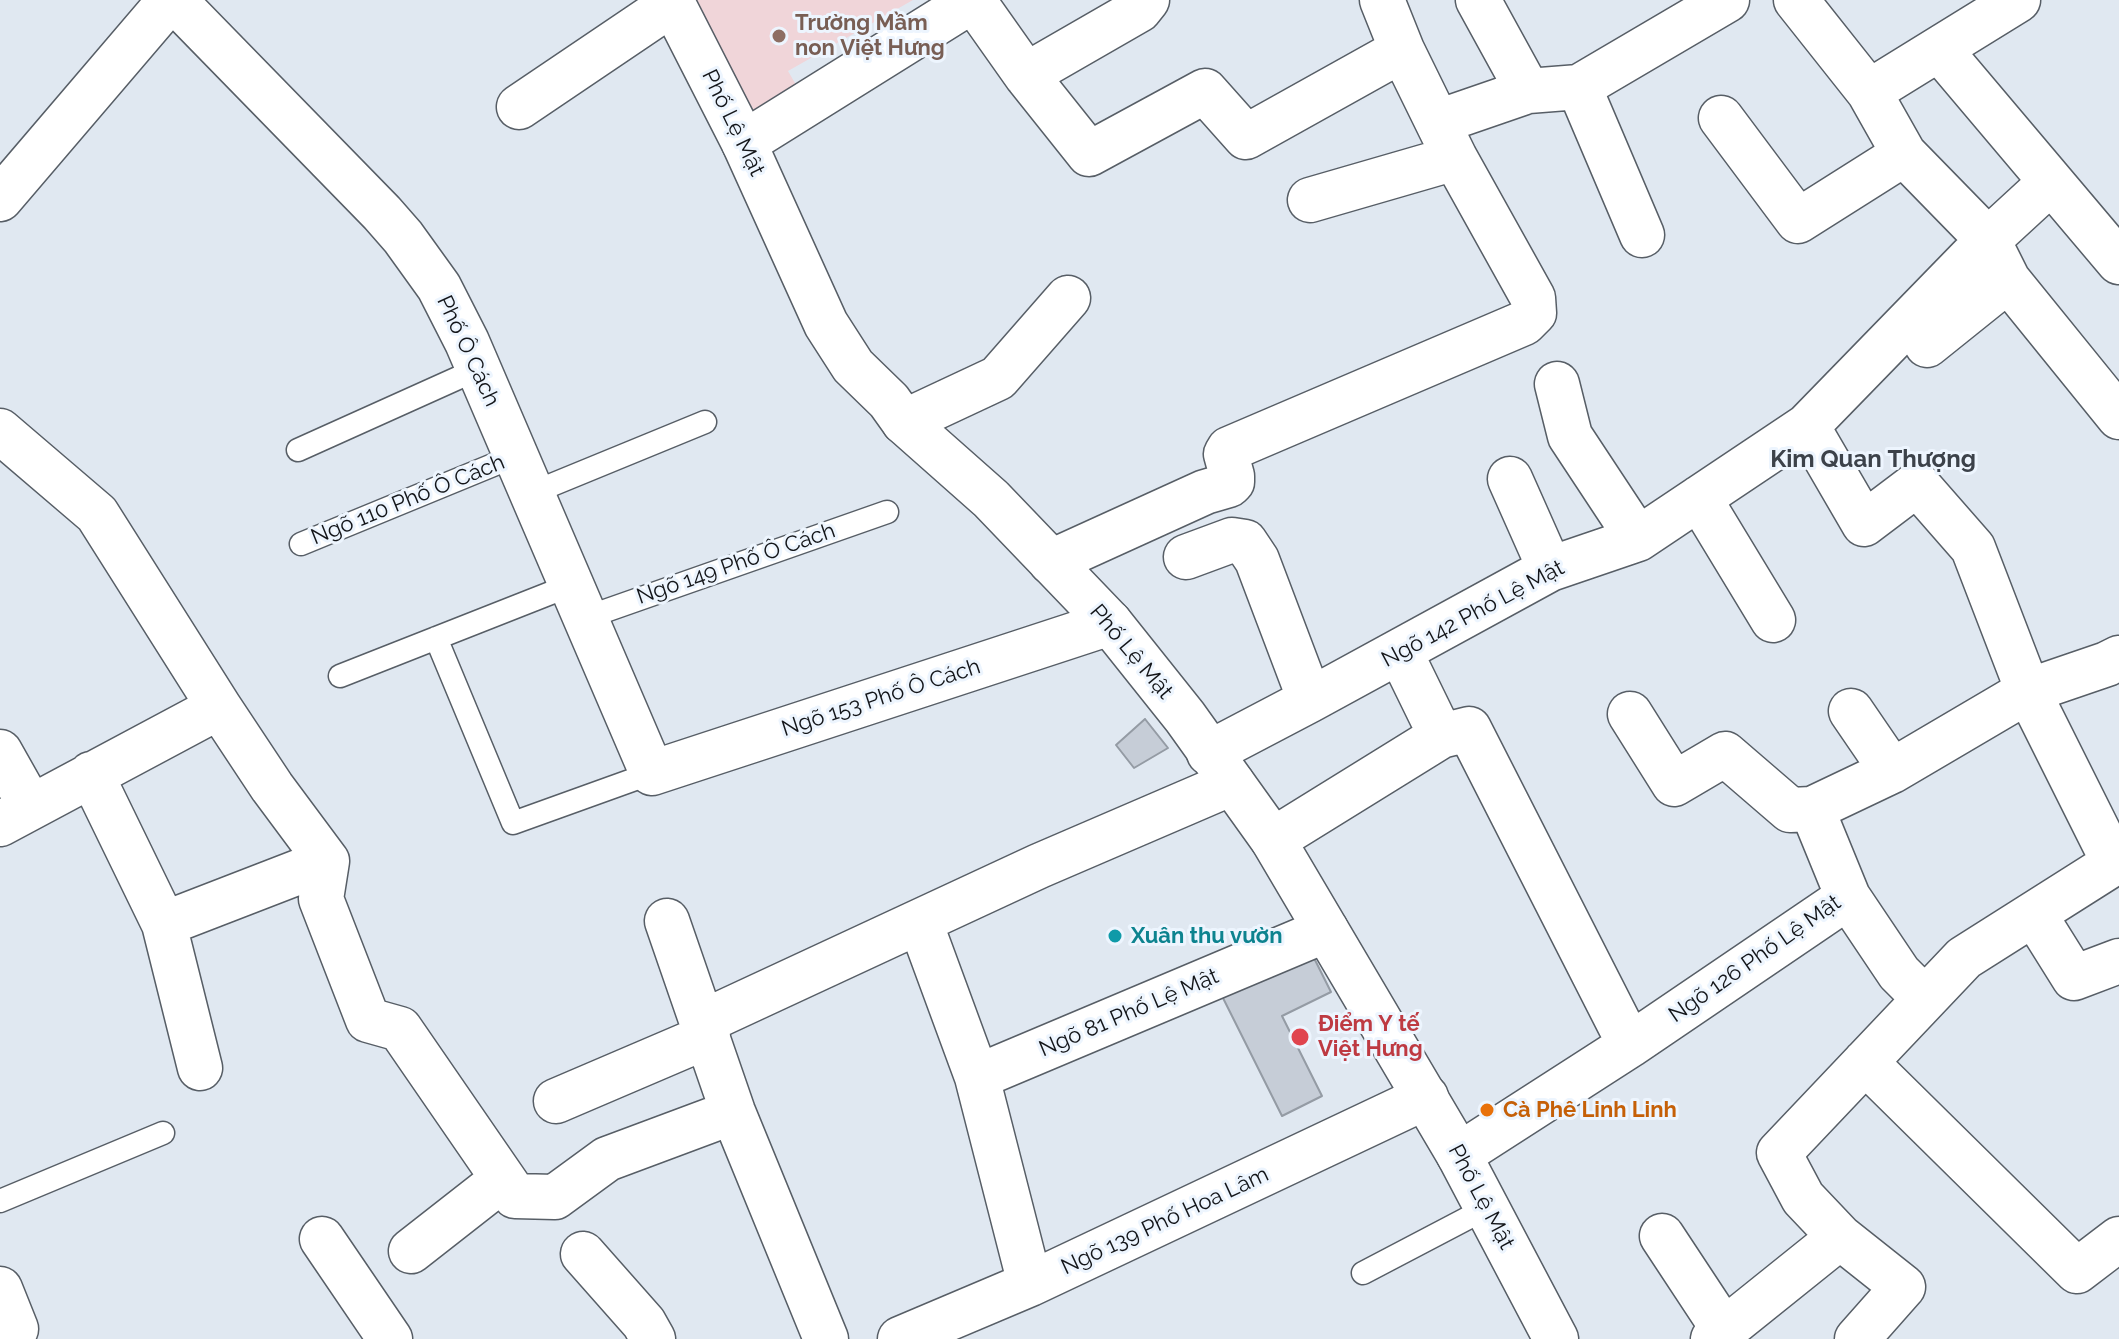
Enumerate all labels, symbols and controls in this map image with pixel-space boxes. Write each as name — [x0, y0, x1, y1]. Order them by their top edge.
place label: Trường Mầm non Việt Hưng — [795, 10, 945, 62]
marker: Trường Mầm non Việt Hưng — [770, 27, 788, 45]
street label: Phố Lệ Mật — [696, 65, 770, 181]
street label: Phố Ô Cách — [431, 291, 505, 411]
district label: Kim Quan Thượng — [1770, 446, 1976, 474]
street label: Ngõ 110 Phố Ô Cách — [307, 449, 509, 551]
street label: Ngõ 149 Phố Ô Cách — [633, 518, 839, 610]
street label: Ngõ 142 Phố Lệ Mật — [1377, 555, 1569, 673]
street label: Phố Lệ Mật — [1084, 599, 1178, 705]
street label: Ngõ 153 Phố Ô Cách — [778, 653, 984, 743]
street label: Ngõ 126 Phố Lệ Mật — [1664, 890, 1846, 1028]
place label: Xuân thu vườn — [1131, 923, 1282, 949]
marker: Xuân thu vườn — [1106, 927, 1124, 945]
street label: Ngõ 81 Phố Lệ Mật — [1035, 963, 1223, 1063]
place label: Điểm Y tế Việt Hưng — [1318, 1011, 1423, 1062]
marker: Điểm Y tế Việt Hưng — [1289, 1026, 1311, 1048]
place label: Cà Phê Linh Linh — [1503, 1097, 1677, 1123]
marker: Cà Phê Linh Linh — [1478, 1101, 1496, 1119]
street label: Phố Lệ Mật — [1442, 1140, 1520, 1254]
street label: Ngõ 139 Phố Hoa Lâm — [1057, 1161, 1273, 1281]

